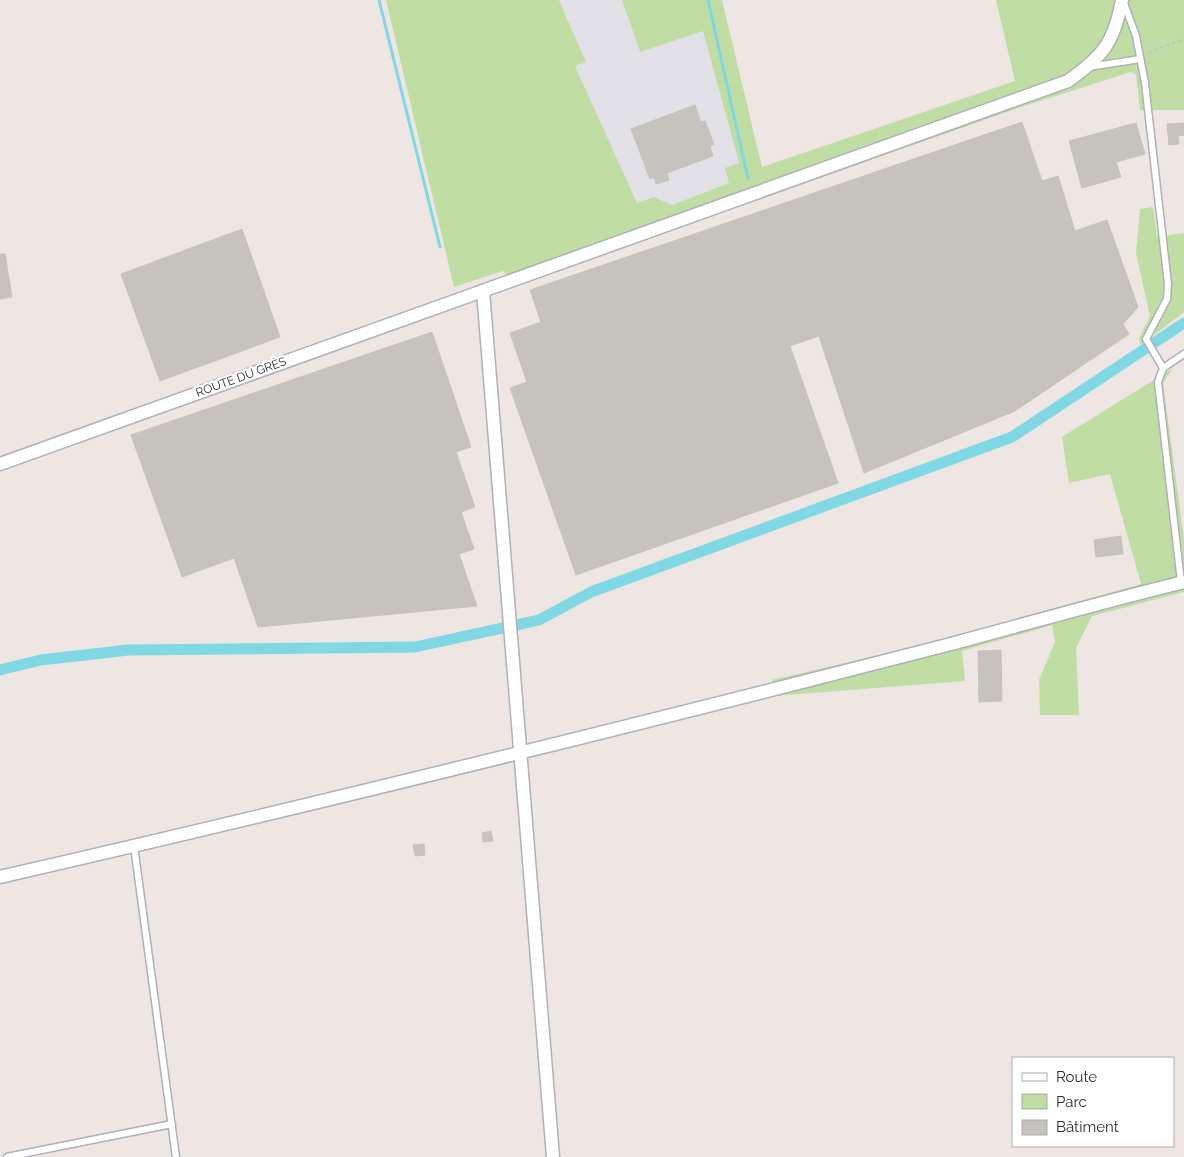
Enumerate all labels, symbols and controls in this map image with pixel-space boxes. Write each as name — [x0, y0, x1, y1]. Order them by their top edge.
street label: ROUTE DU GRÈS — [194, 354, 288, 400]
legend — [1012, 1057, 1174, 1147]
text: Route — [1056, 1068, 1097, 1086]
text: Parc — [1056, 1093, 1087, 1111]
text: Bâtiment — [1056, 1118, 1119, 1136]

